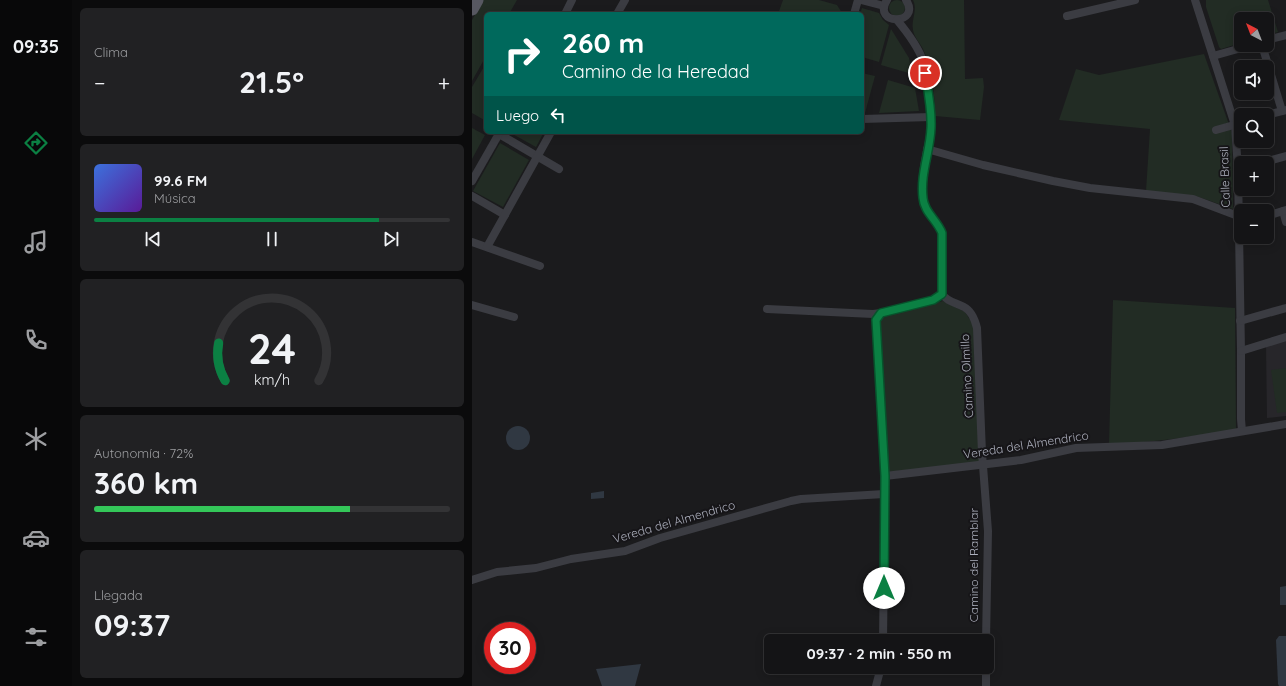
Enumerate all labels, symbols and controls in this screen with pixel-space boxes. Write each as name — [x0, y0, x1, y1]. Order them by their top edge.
north arrow — [1234, 12, 1274, 52]
map controls — [1234, 12, 1274, 244]
text: 260 m — [562, 25, 644, 60]
icon: right — [496, 28, 548, 80]
text: 09:35 — [13, 35, 59, 58]
text: Clima — [94, 44, 128, 60]
pin — [908, 56, 942, 90]
text: Camino de la Heredad — [562, 60, 750, 83]
button: sound — [1234, 60, 1274, 100]
icon: arrive — [914, 62, 936, 84]
text: 21.5° — [239, 63, 304, 101]
text: − — [94, 69, 105, 97]
text: + — [438, 69, 450, 97]
icon: left — [547, 104, 569, 126]
text: Luego — [496, 106, 539, 125]
button: search — [1234, 108, 1274, 148]
icon: directions — [22, 129, 50, 157]
street label: Calle Brasil — [1216, 146, 1233, 208]
button: + — [1234, 156, 1274, 196]
text: 99.6 FM — [154, 171, 207, 190]
text: Música — [154, 190, 196, 206]
button: − — [1234, 204, 1274, 244]
icon: music — [22, 228, 50, 256]
icon: previous — [142, 228, 164, 250]
icon: pause — [261, 228, 283, 250]
icon: next — [380, 228, 402, 250]
text: 24 — [248, 322, 296, 374]
icon: phone — [22, 326, 50, 354]
street label: Camino Olmillo — [957, 334, 976, 418]
text: km/h — [254, 371, 290, 389]
icon: climate — [22, 425, 50, 453]
street label: Vereda del Almendrico — [962, 427, 1090, 462]
text: Autonomía · 72% — [94, 445, 193, 461]
text: 360 km — [94, 464, 198, 502]
street label: Vereda del Almendrico — [611, 497, 737, 546]
street label: Camino del Ramblar — [966, 507, 981, 622]
icon: car — [22, 524, 50, 552]
position arrow — [863, 567, 905, 609]
text: Llegada — [94, 587, 143, 603]
text: 09:37 — [94, 606, 170, 644]
speed limit sign: 30 — [484, 622, 536, 674]
icon: filters — [22, 623, 50, 651]
text: 09:37 · 2 min · 550 m — [806, 644, 952, 663]

